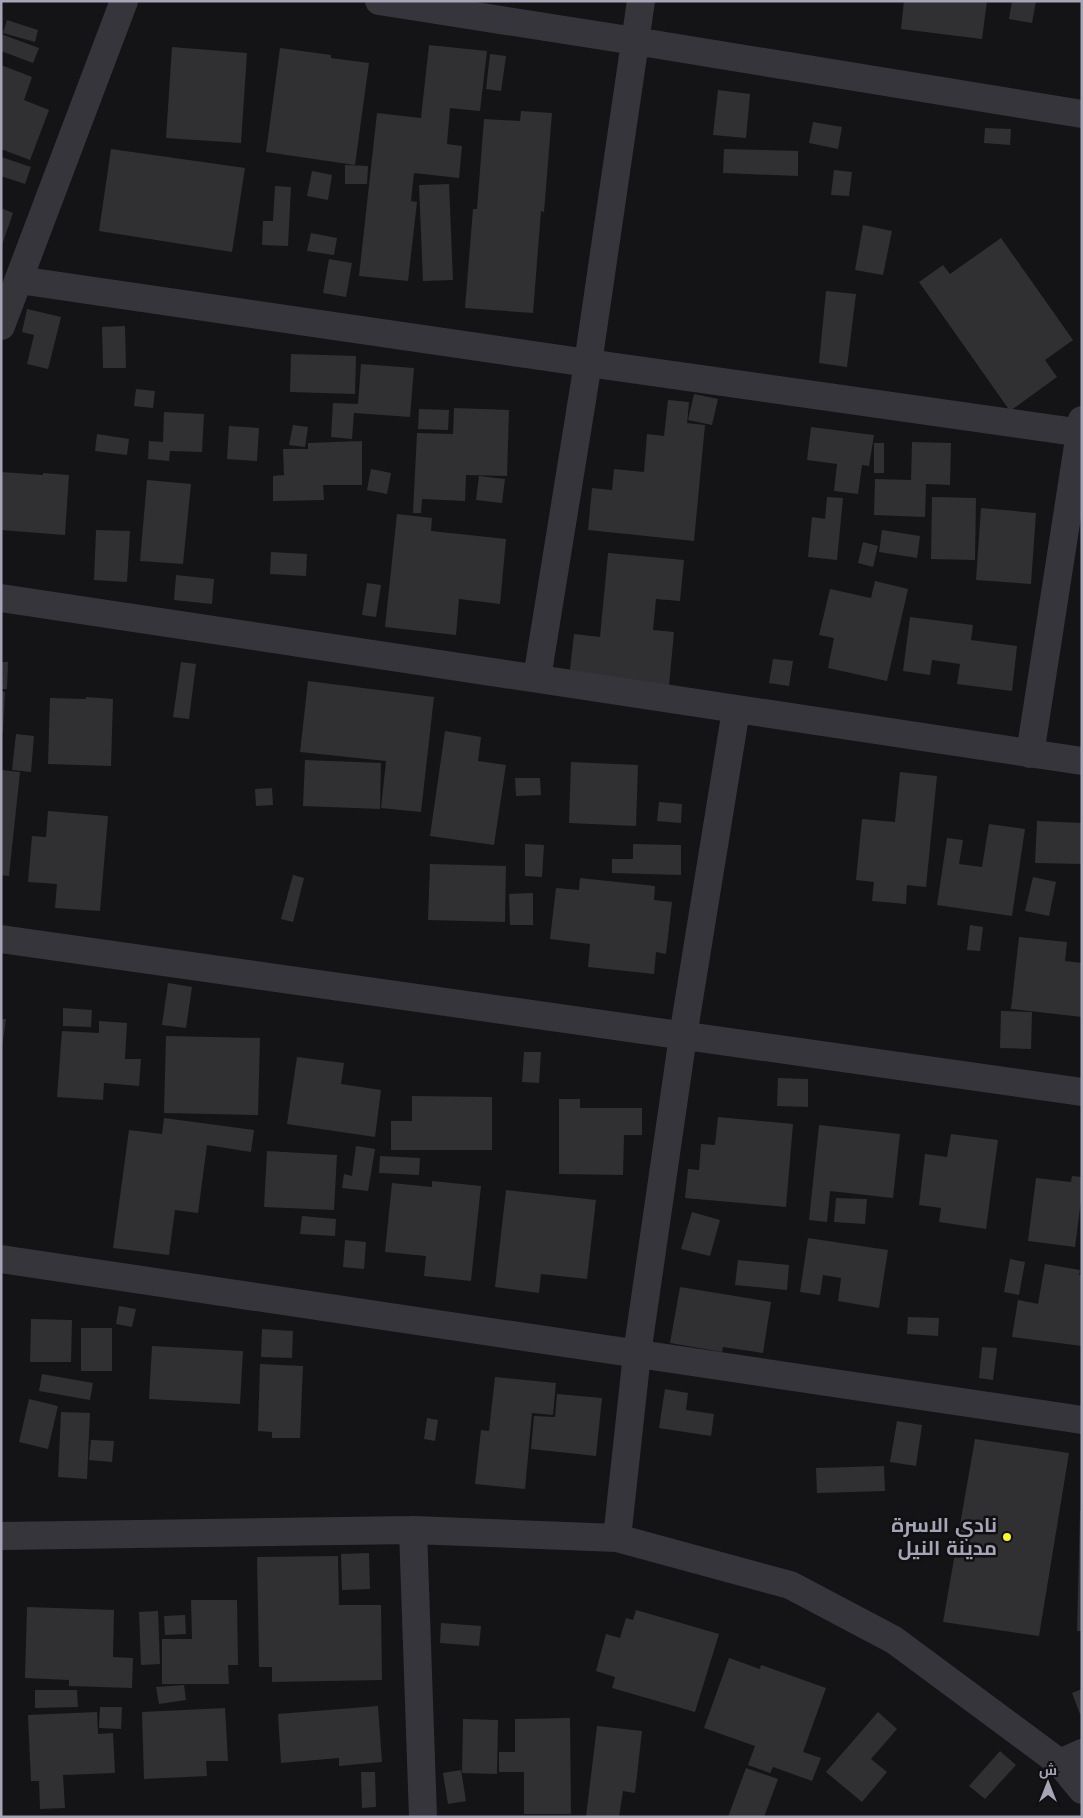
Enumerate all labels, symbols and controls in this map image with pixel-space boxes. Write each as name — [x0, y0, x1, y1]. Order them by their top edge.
place label: نادي الاسرة مدينة النيل — [891, 1511, 997, 1563]
marker: نادي الاسرة مدينة النيل — [1001, 1531, 1013, 1543]
north arrow — [1023, 1758, 1073, 1808]
text: ش — [1039, 1760, 1057, 1780]

